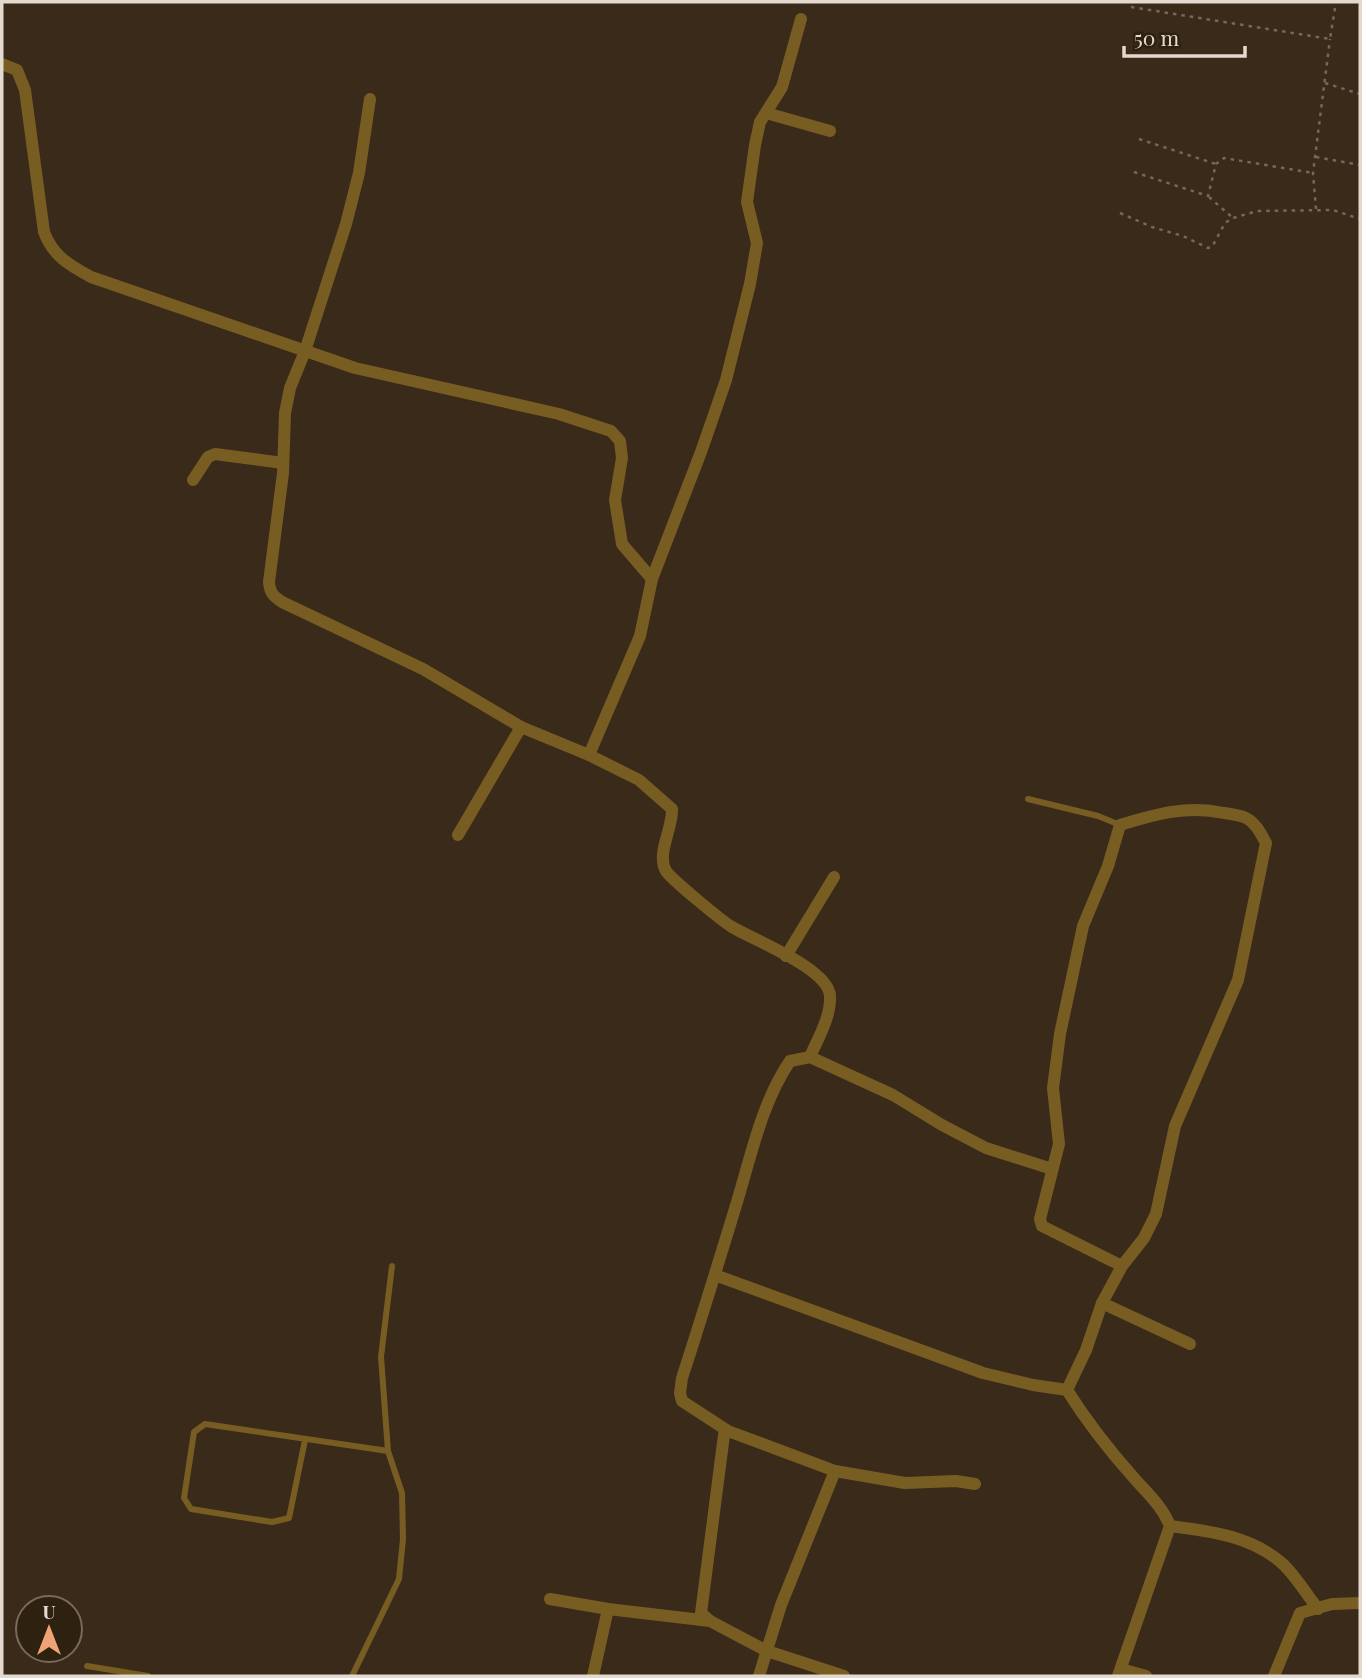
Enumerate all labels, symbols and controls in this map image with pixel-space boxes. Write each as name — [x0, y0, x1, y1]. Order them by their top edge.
scale bar — [1124, 14, 1245, 58]
text: 50 m — [1134, 23, 1180, 51]
north arrow — [14, 1594, 84, 1664]
text: U — [42, 1598, 56, 1624]

